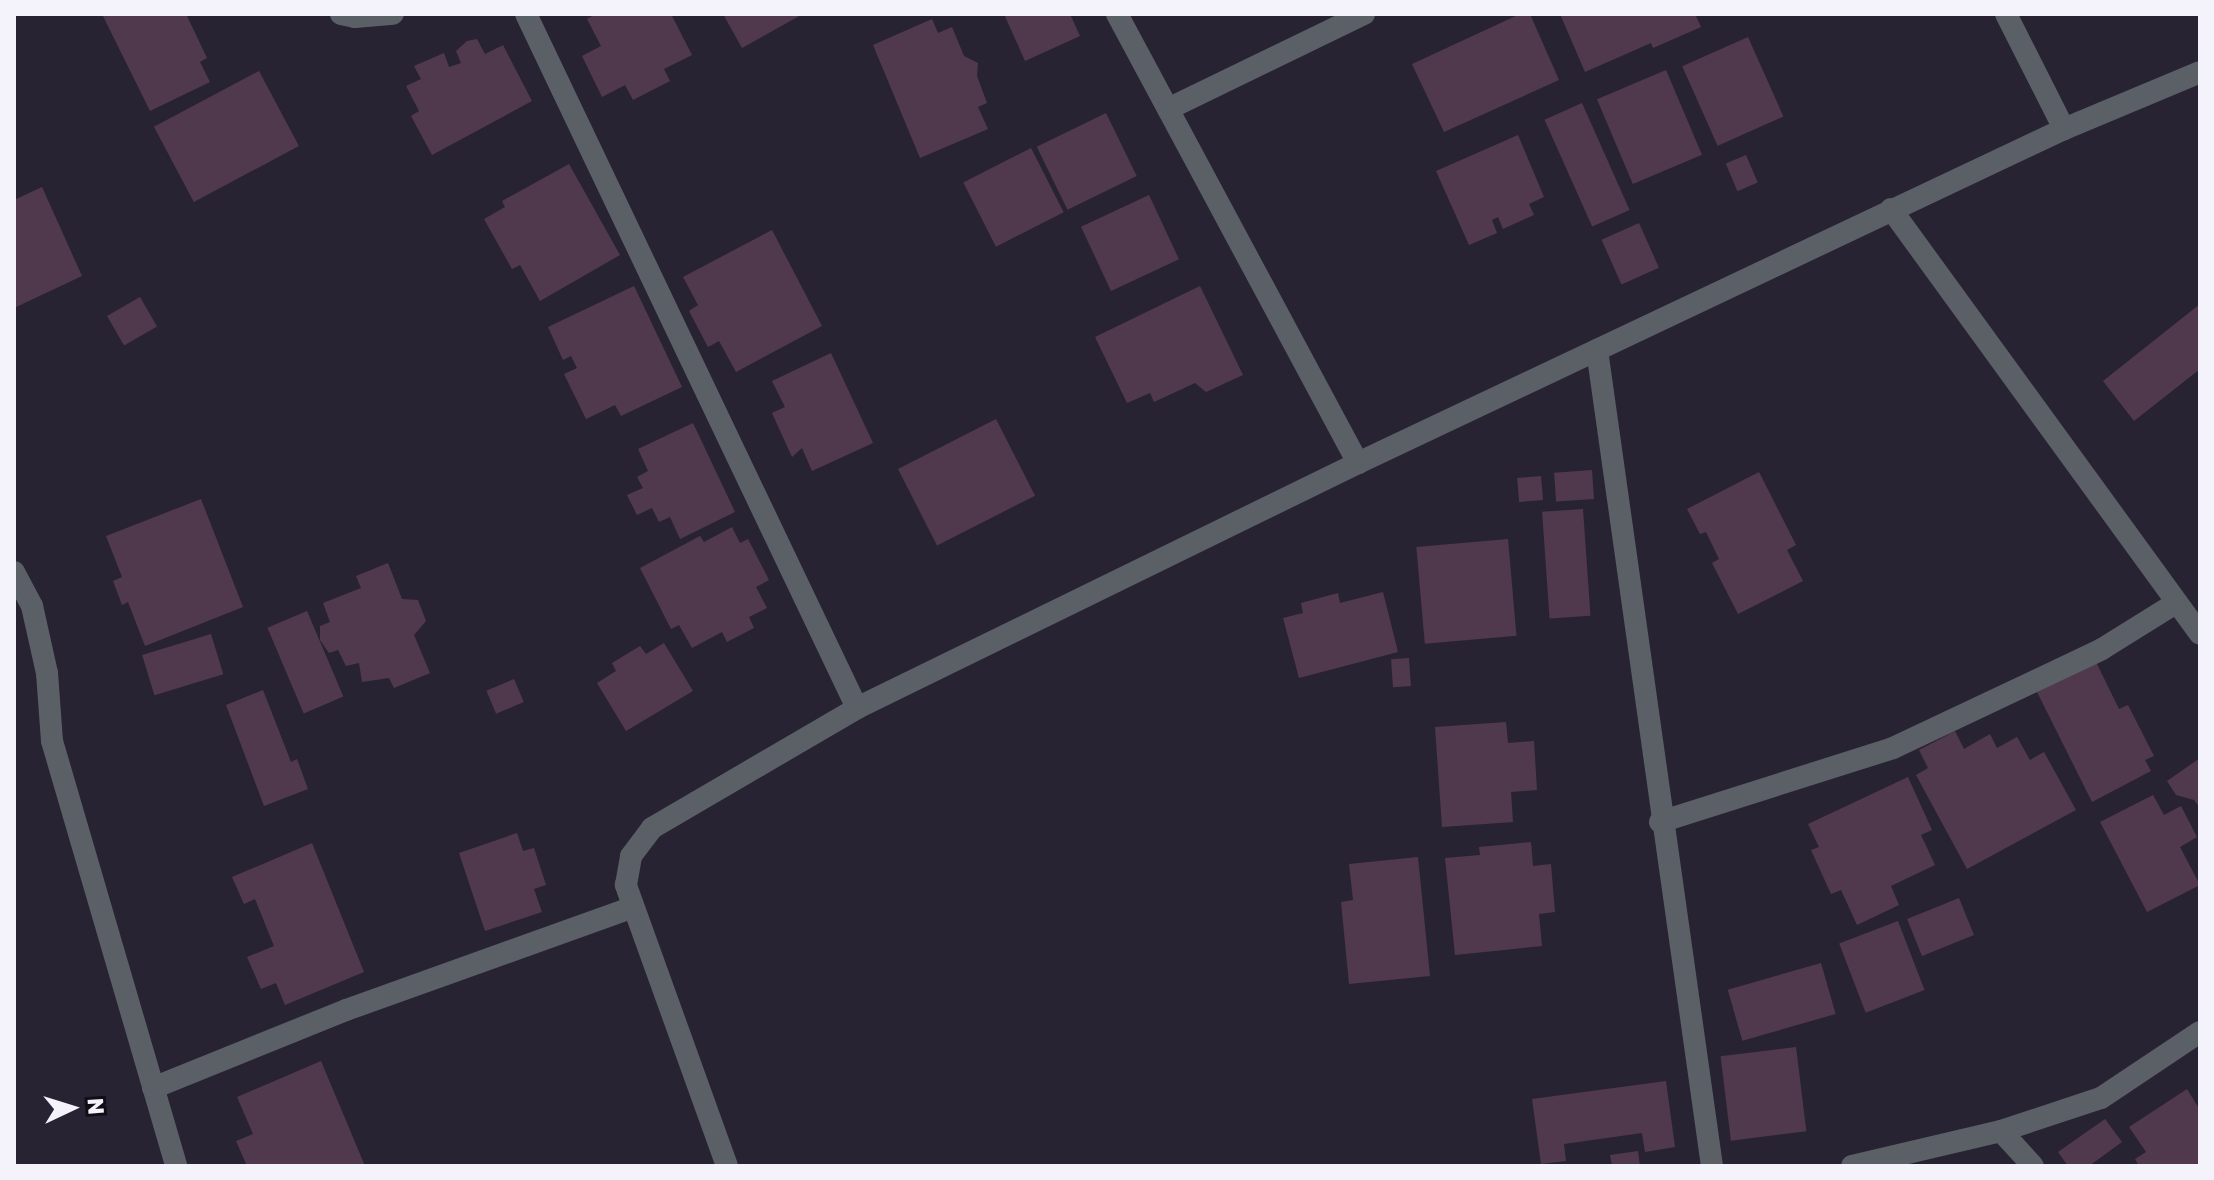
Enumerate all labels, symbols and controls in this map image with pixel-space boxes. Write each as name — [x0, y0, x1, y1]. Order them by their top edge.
north arrow — [32, 1068, 112, 1148]
text: N — [82, 1097, 110, 1116]

